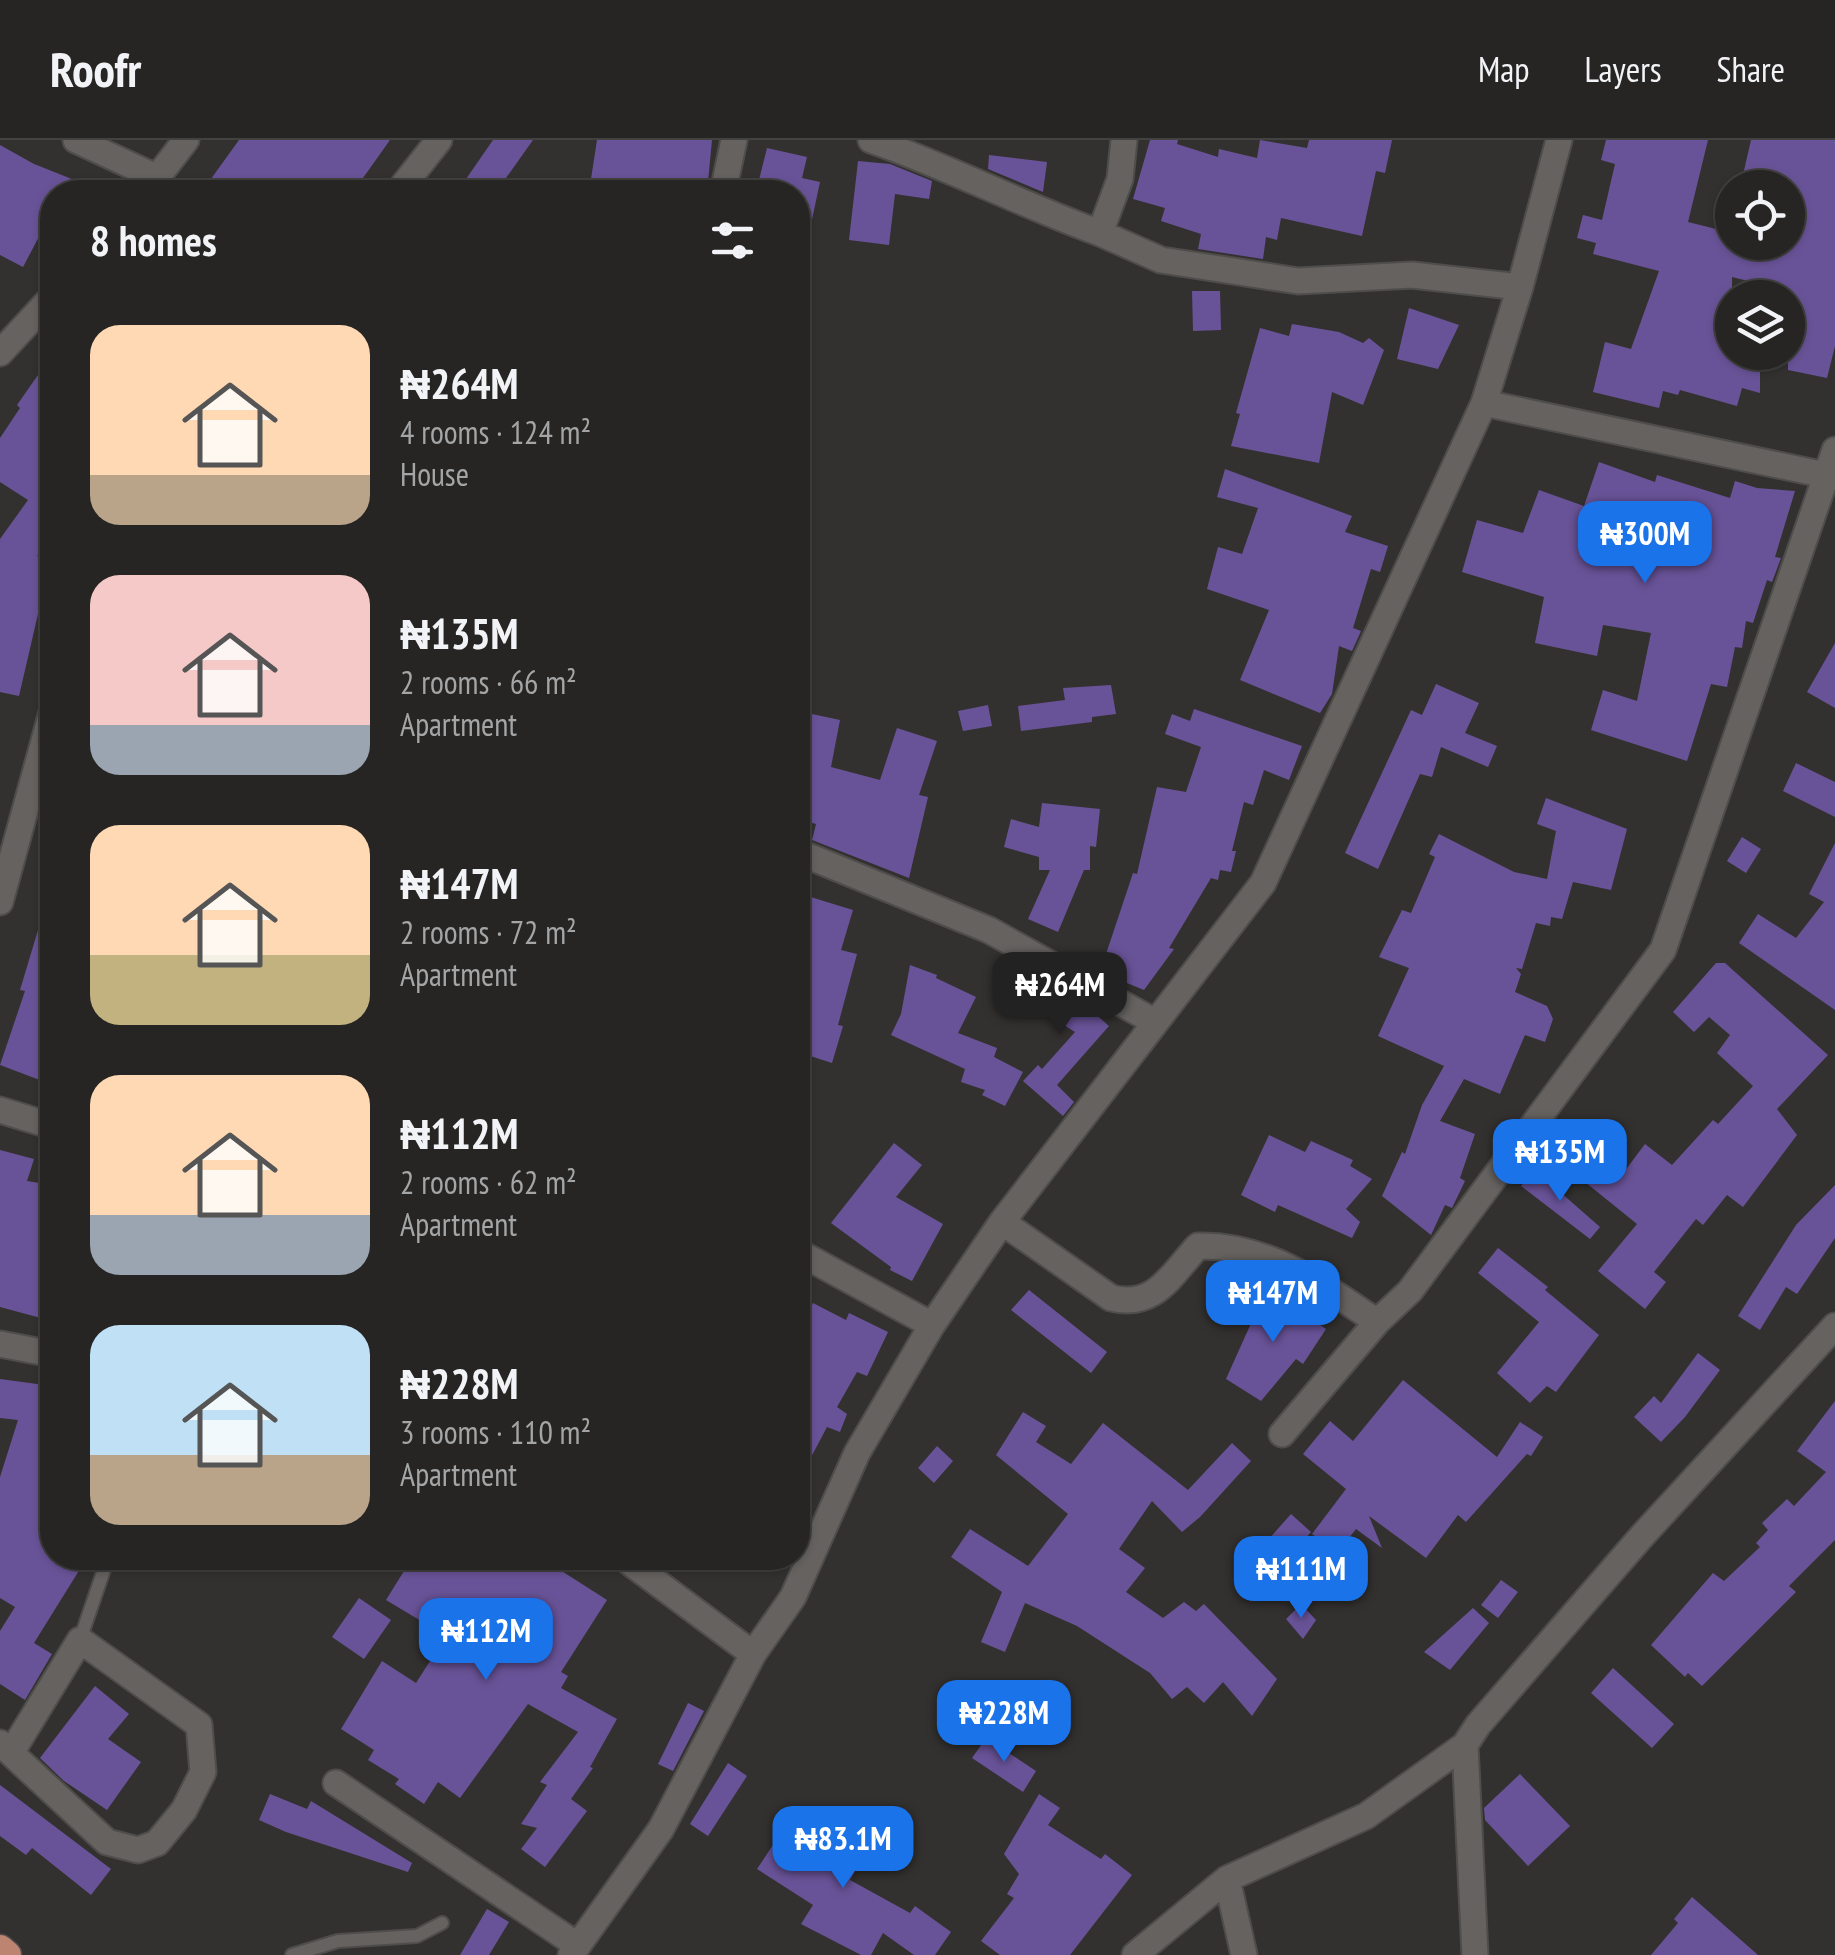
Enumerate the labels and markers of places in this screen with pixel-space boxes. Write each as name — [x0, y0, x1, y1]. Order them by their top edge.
pin: ₦300M — [1575, 501, 1715, 586]
pin: ₦264M — [990, 952, 1130, 1037]
pin: ₦135M — [1490, 1119, 1630, 1204]
pin: ₦147M — [1203, 1260, 1343, 1345]
pin: ₦111M — [1231, 1536, 1371, 1621]
pin: ₦112M — [416, 1598, 556, 1683]
pin: ₦228M — [934, 1680, 1074, 1765]
pin: ₦83.1M — [762, 1806, 924, 1891]

